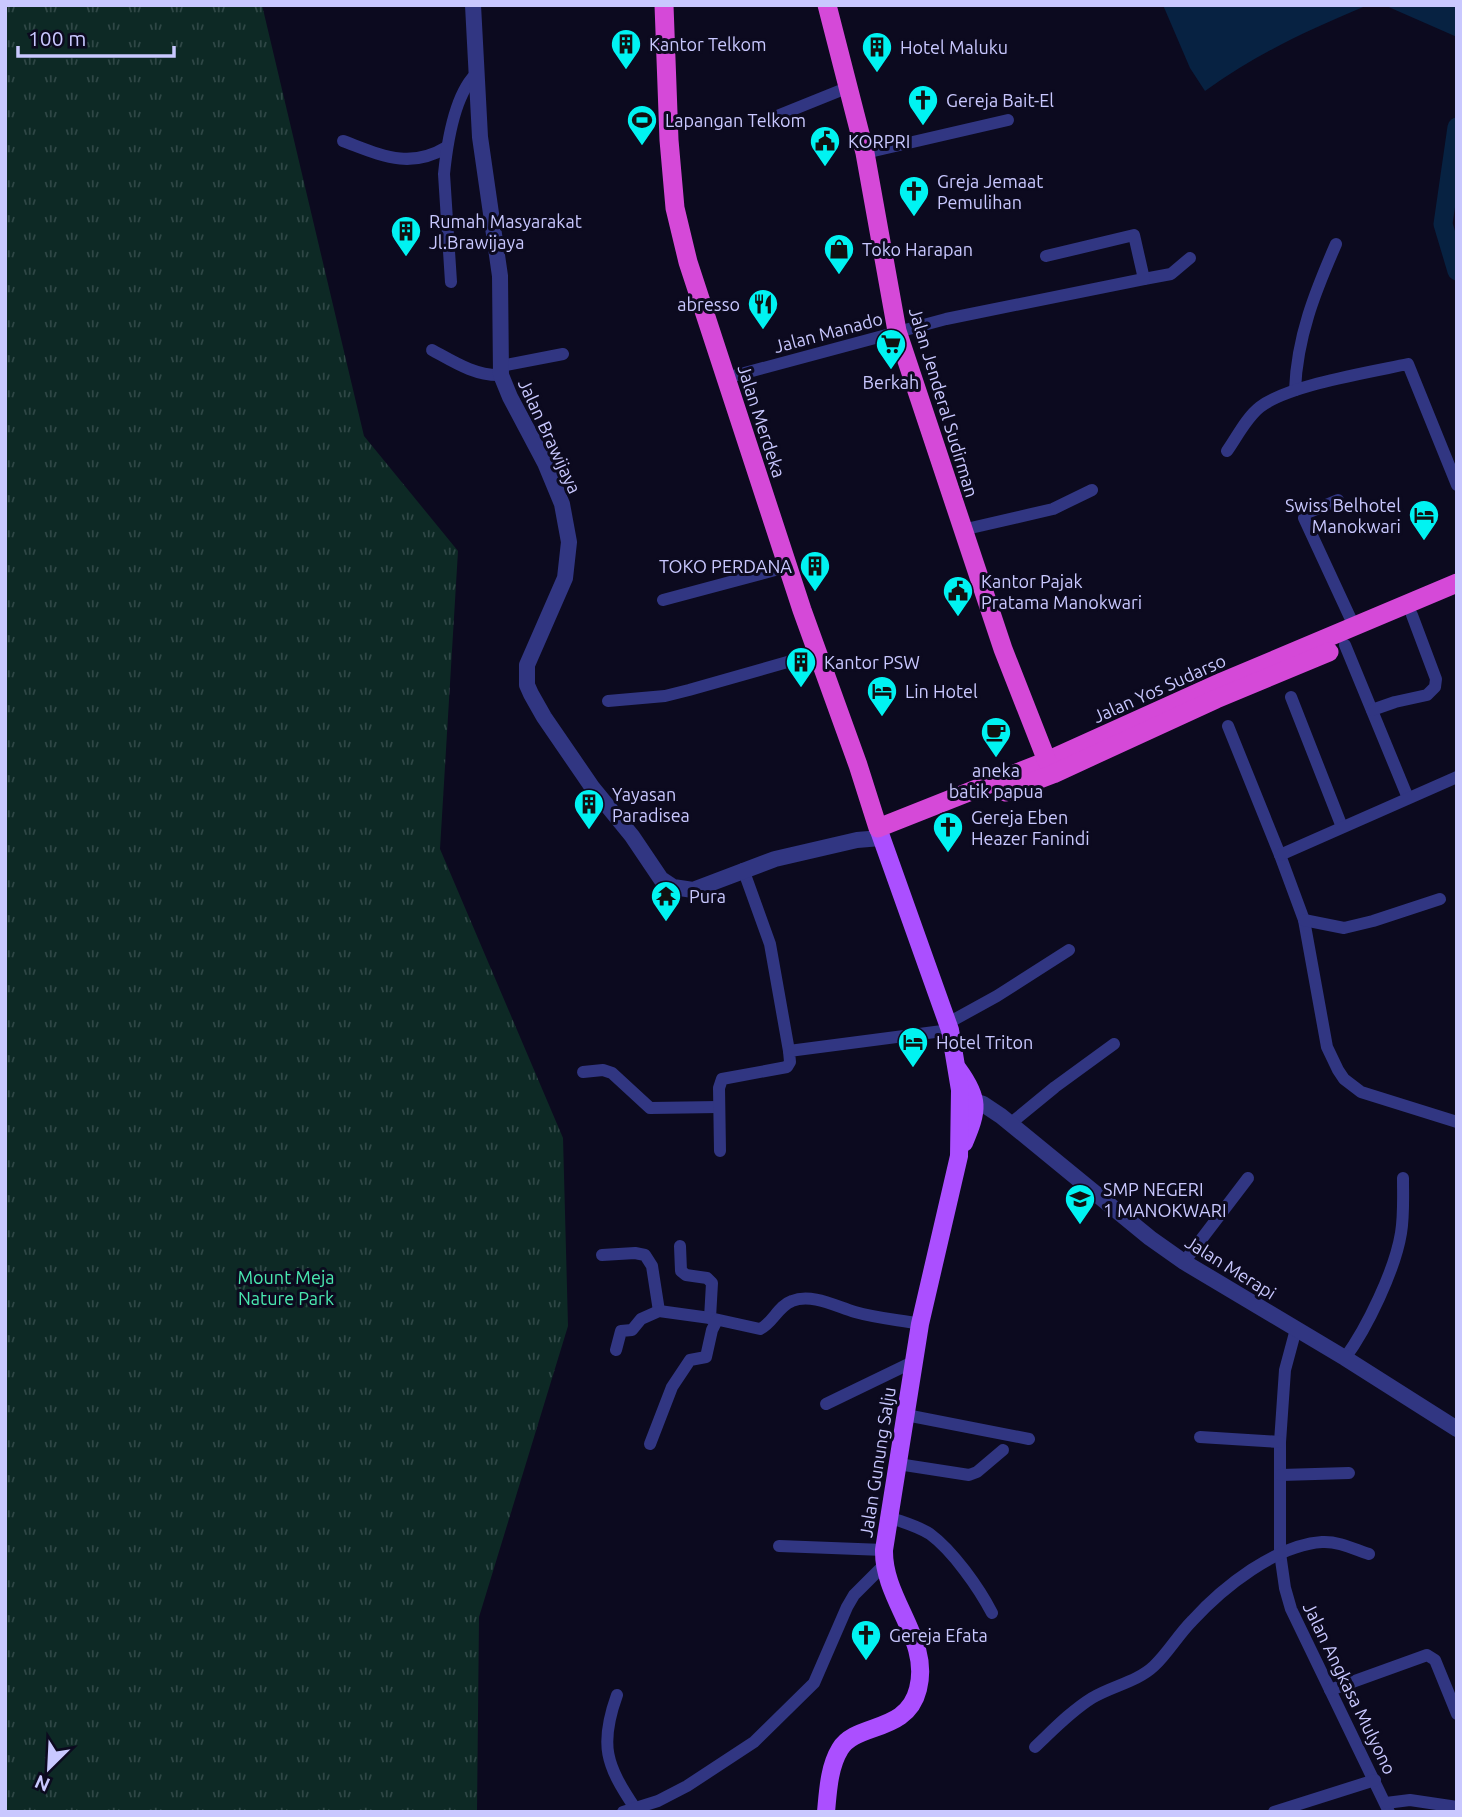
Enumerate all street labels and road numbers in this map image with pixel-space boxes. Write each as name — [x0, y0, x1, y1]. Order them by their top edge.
street label: Jalan Jenderal Sudirman — [906, 305, 982, 499]
street label: Jalan Manado — [771, 308, 885, 356]
street label: Jalan Merdeka — [734, 362, 790, 480]
street label: Jalan Brawijaya — [515, 376, 585, 496]
street label: Jalan Yos Sudarso — [1089, 650, 1229, 726]
street label: Jalan Merapi — [1182, 1231, 1280, 1303]
street label: Jalan Gunung Salju — [855, 1385, 899, 1539]
street label: Jalan Angkasa Mulyono — [1300, 1599, 1400, 1777]

